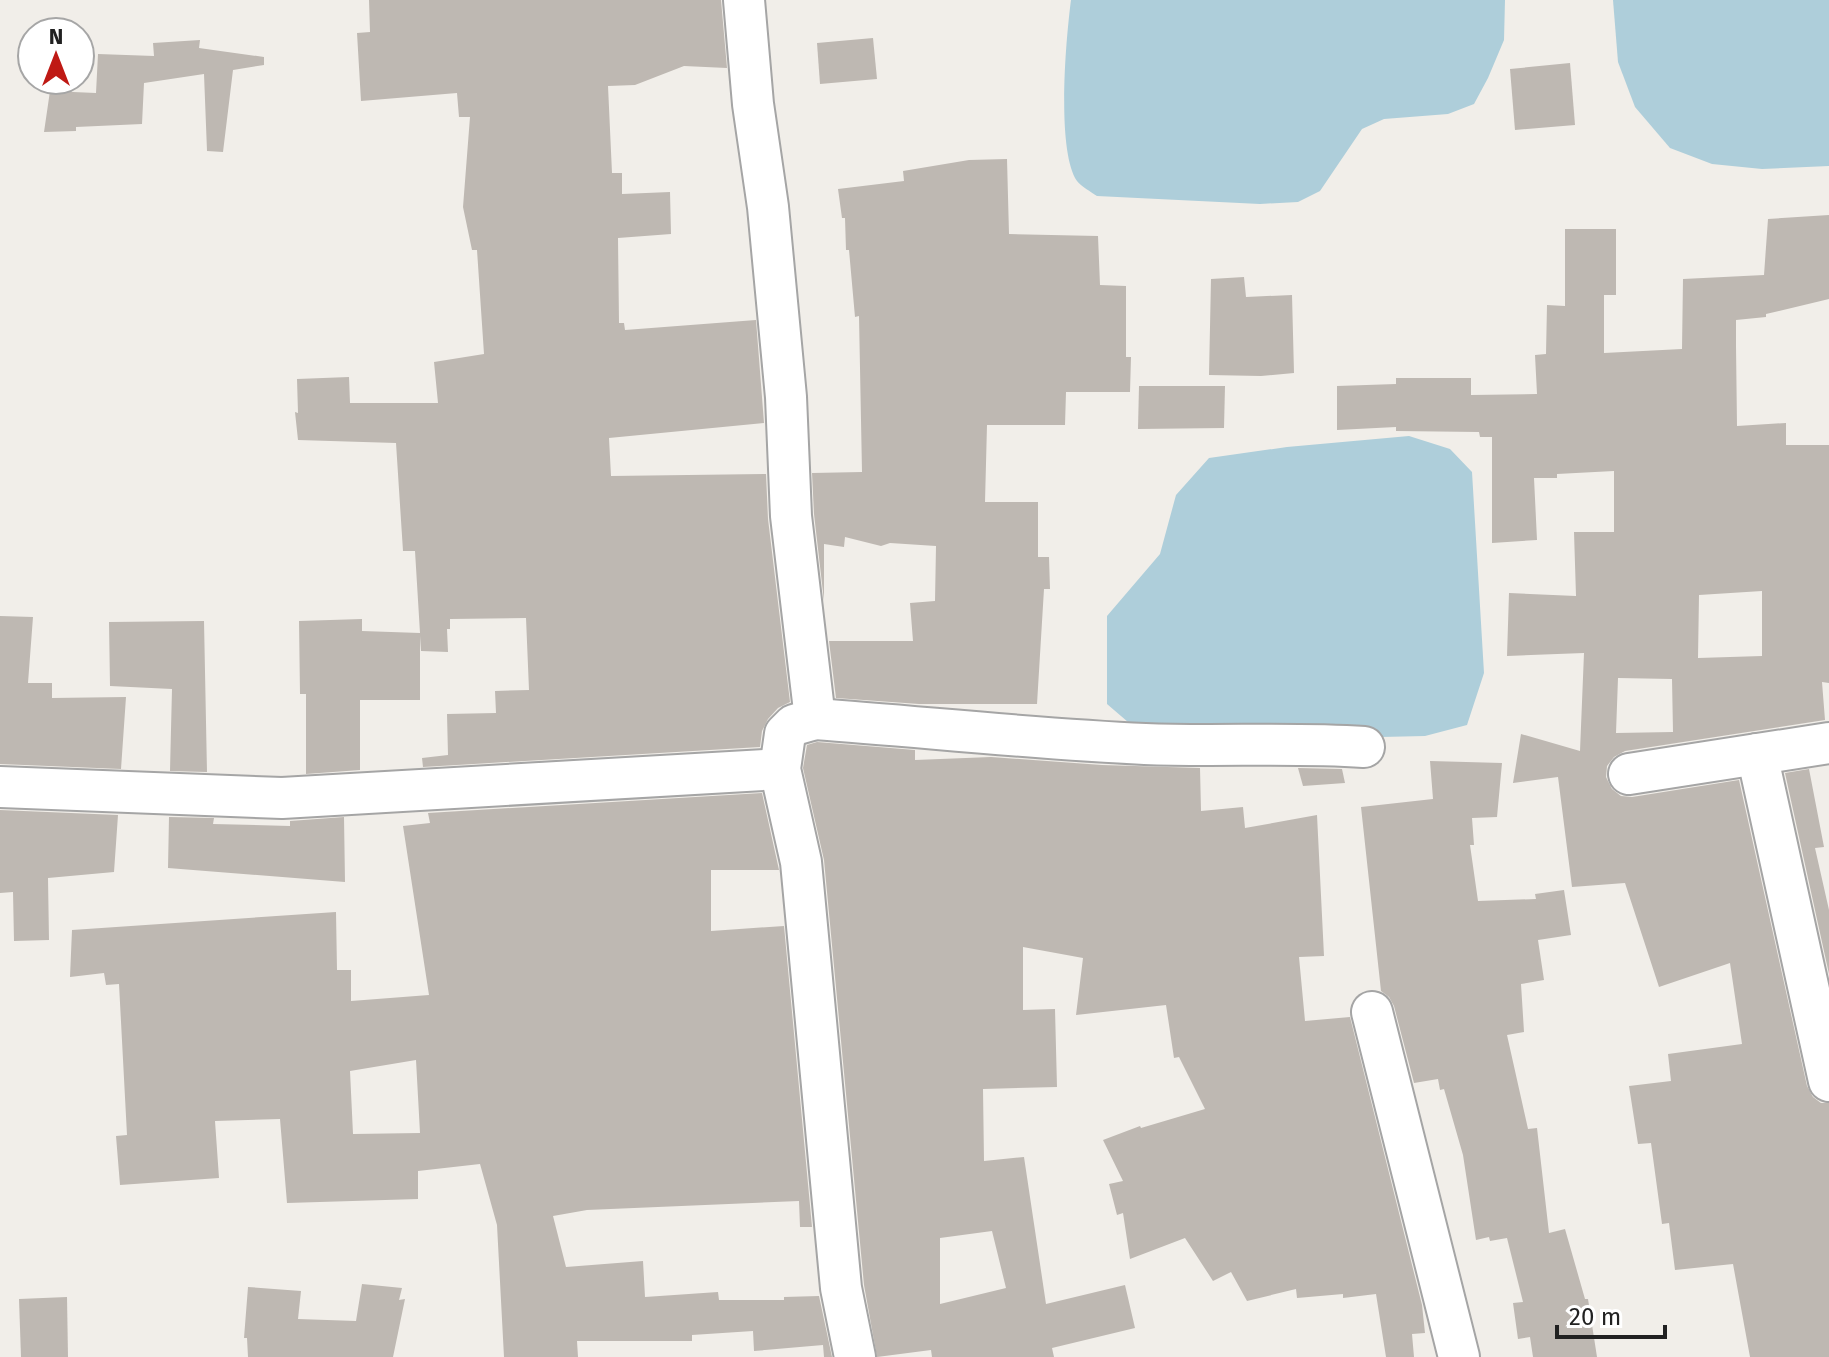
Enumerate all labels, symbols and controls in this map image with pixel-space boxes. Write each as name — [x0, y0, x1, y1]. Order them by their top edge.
north arrow — [16, 16, 96, 96]
text: N — [49, 23, 63, 50]
scale bar — [1557, 1289, 1665, 1339]
text: 20 m — [1569, 1303, 1621, 1331]

